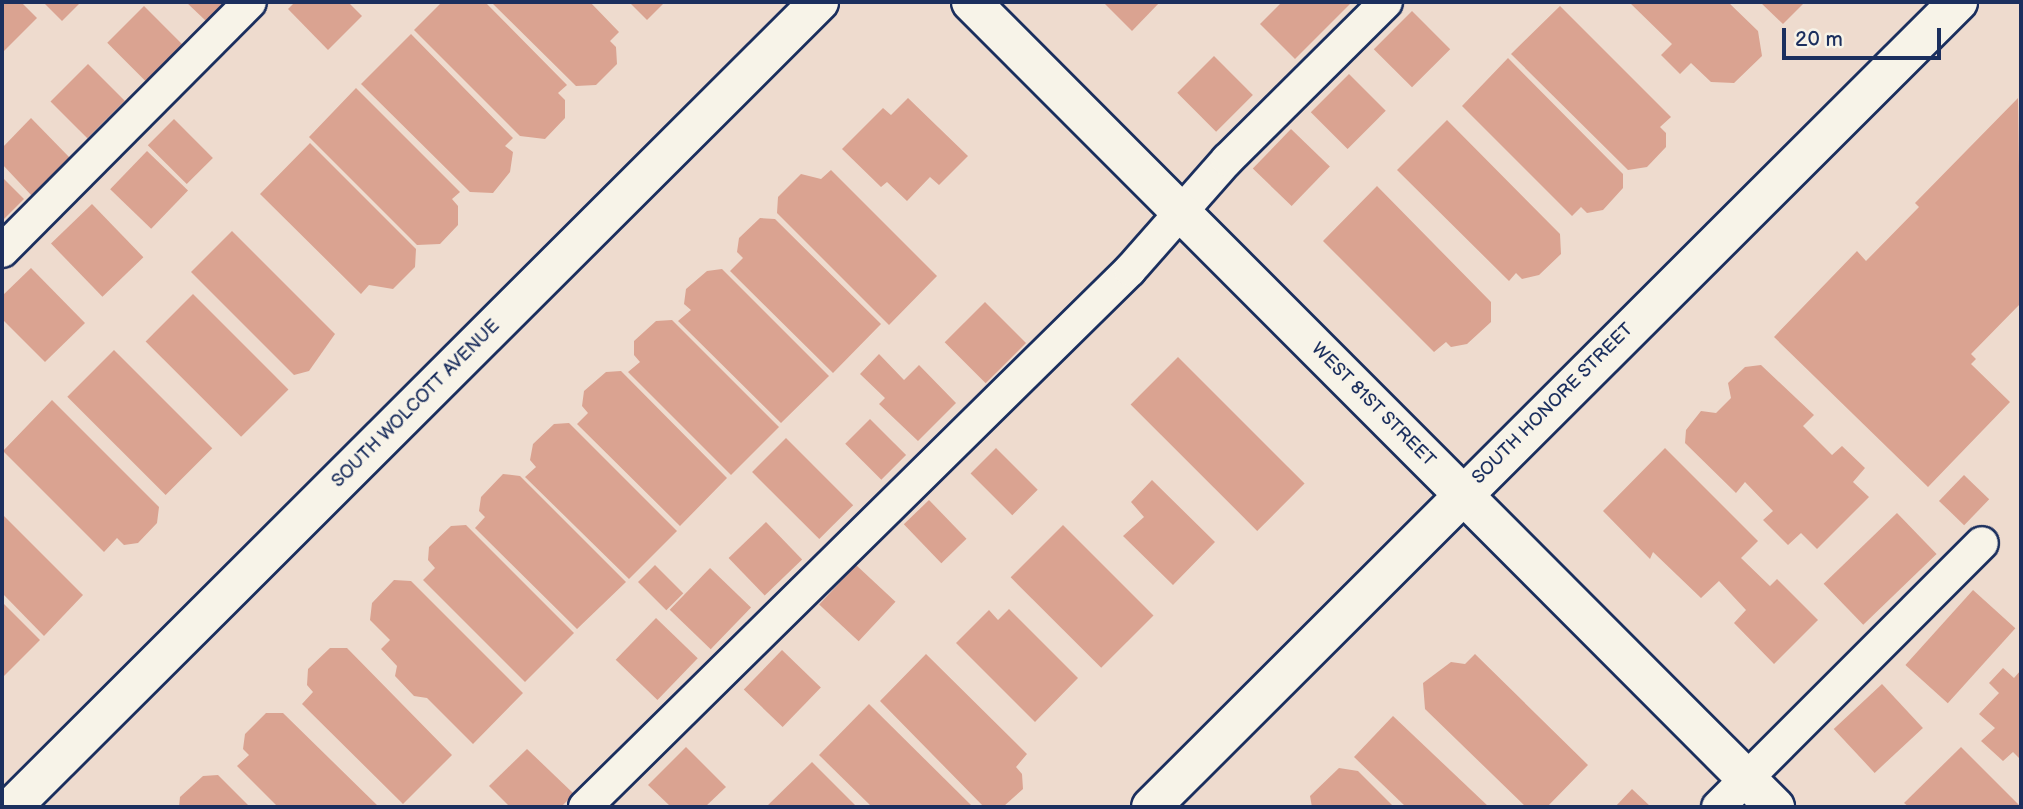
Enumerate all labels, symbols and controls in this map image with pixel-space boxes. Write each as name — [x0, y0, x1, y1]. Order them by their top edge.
scale bar — [1785, 14, 1944, 58]
text: 20 m — [1795, 27, 1843, 52]
street label: SOUTH WOLCOTT AVENUE — [327, 315, 505, 493]
street label: SOUTH HONORE STREET — [1468, 319, 1638, 489]
street label: WEST 81ST STREET — [1306, 338, 1440, 472]

